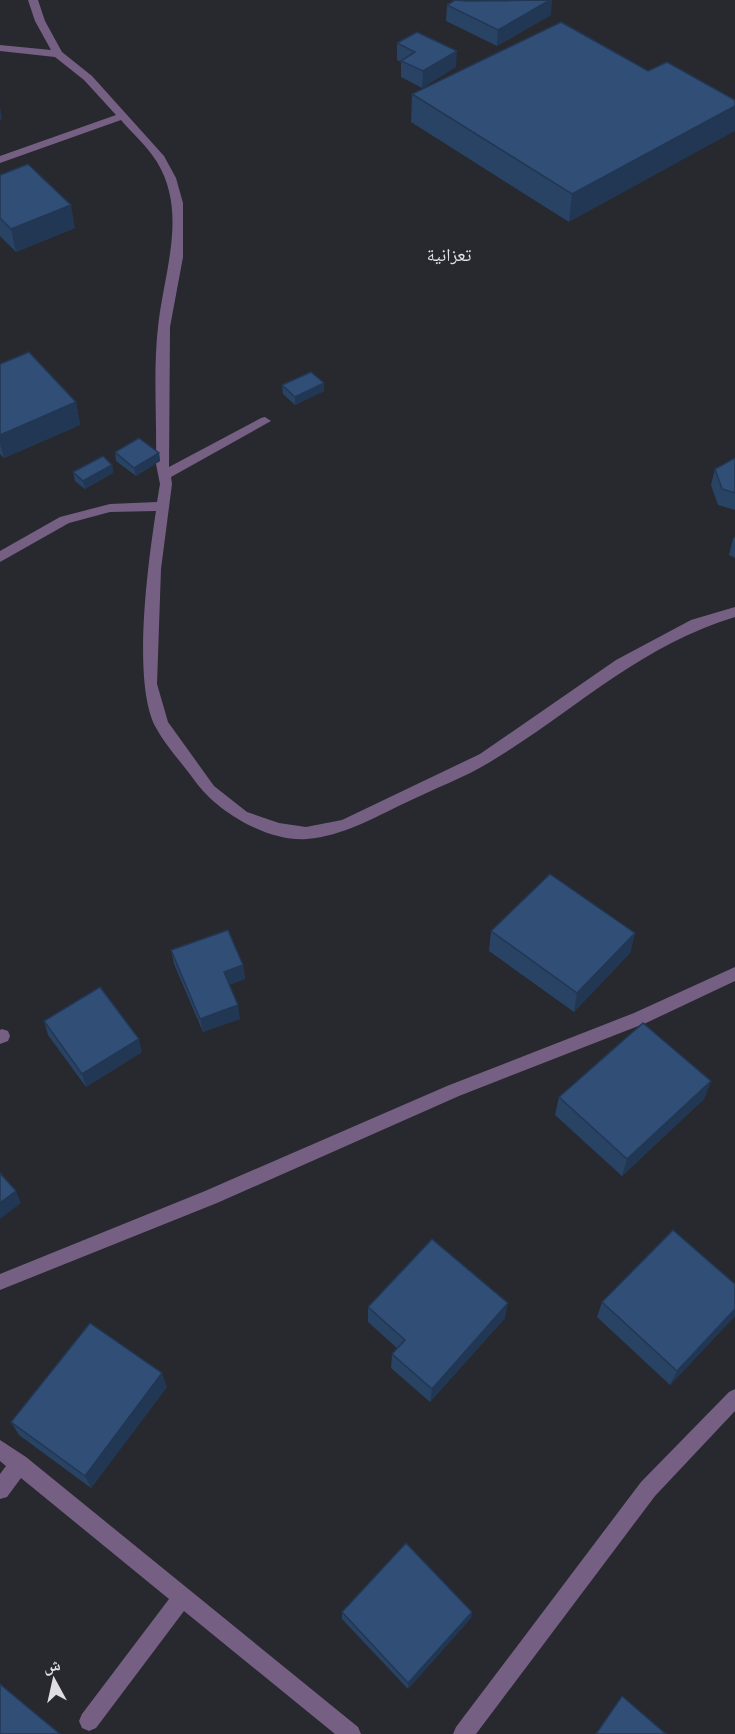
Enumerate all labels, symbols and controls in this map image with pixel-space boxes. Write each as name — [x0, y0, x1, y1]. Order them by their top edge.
district label: تعزانية — [427, 242, 471, 267]
north arrow — [24, 1650, 84, 1710]
text: ش — [42, 1653, 62, 1678]

